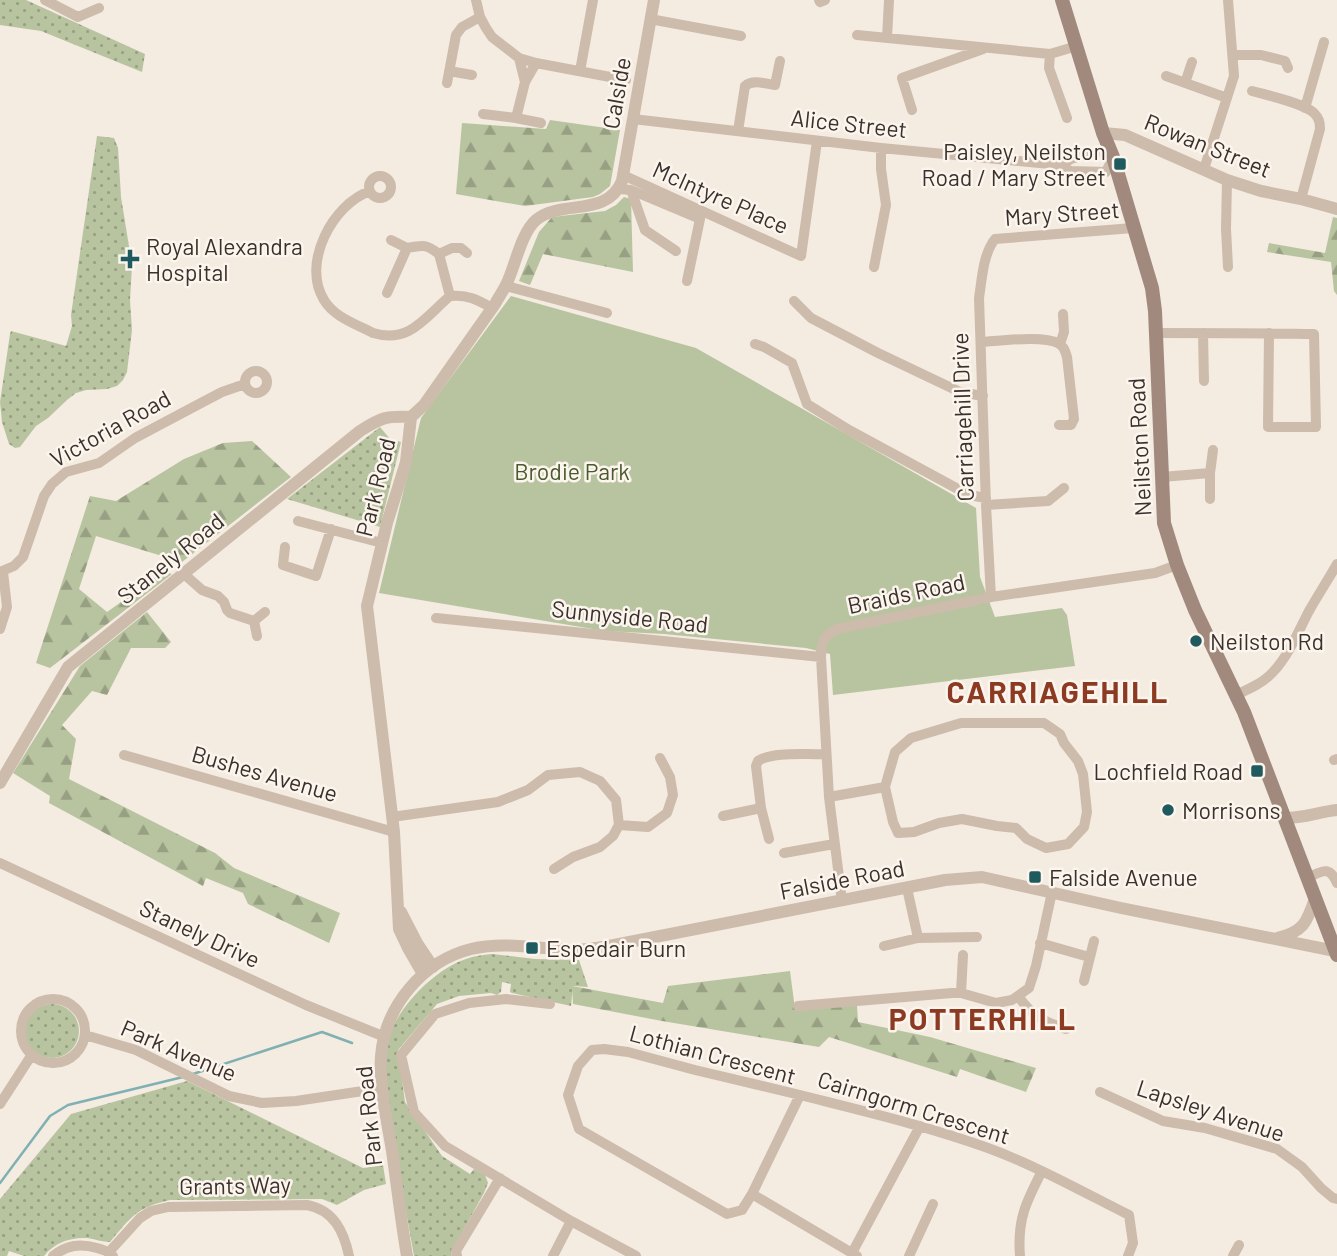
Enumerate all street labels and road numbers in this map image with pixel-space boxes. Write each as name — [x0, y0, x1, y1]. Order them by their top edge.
street label: Calside — [596, 55, 636, 131]
street label: Alice Street — [790, 103, 908, 143]
street label: Rowan Street — [1141, 107, 1275, 183]
street label: McIntyre Place — [649, 155, 793, 239]
street label: Mary Street — [1004, 195, 1120, 231]
street label: Carriagehill Drive — [945, 332, 979, 502]
street label: Neilston Road — [1121, 377, 1157, 517]
street label: Victoria Road — [45, 383, 175, 473]
street label: Park Road — [349, 435, 401, 539]
street label: Stanely Road — [111, 506, 229, 610]
street label: Braids Road — [845, 567, 967, 619]
street label: Sunnyside Road — [550, 594, 710, 638]
street label: Bushes Avenue — [189, 739, 341, 807]
street label: Falside Road — [777, 853, 907, 905]
street label: Stanely Drive — [135, 893, 265, 973]
street label: Park Avenue — [117, 1013, 241, 1087]
street label: Lothian Crescent — [627, 1018, 799, 1090]
street label: Park Road — [349, 1064, 387, 1168]
street label: Cairngorm Crescent — [815, 1064, 1013, 1150]
street label: Lapsley Avenue — [1133, 1073, 1289, 1147]
street label: Grants Way — [179, 1170, 292, 1200]

